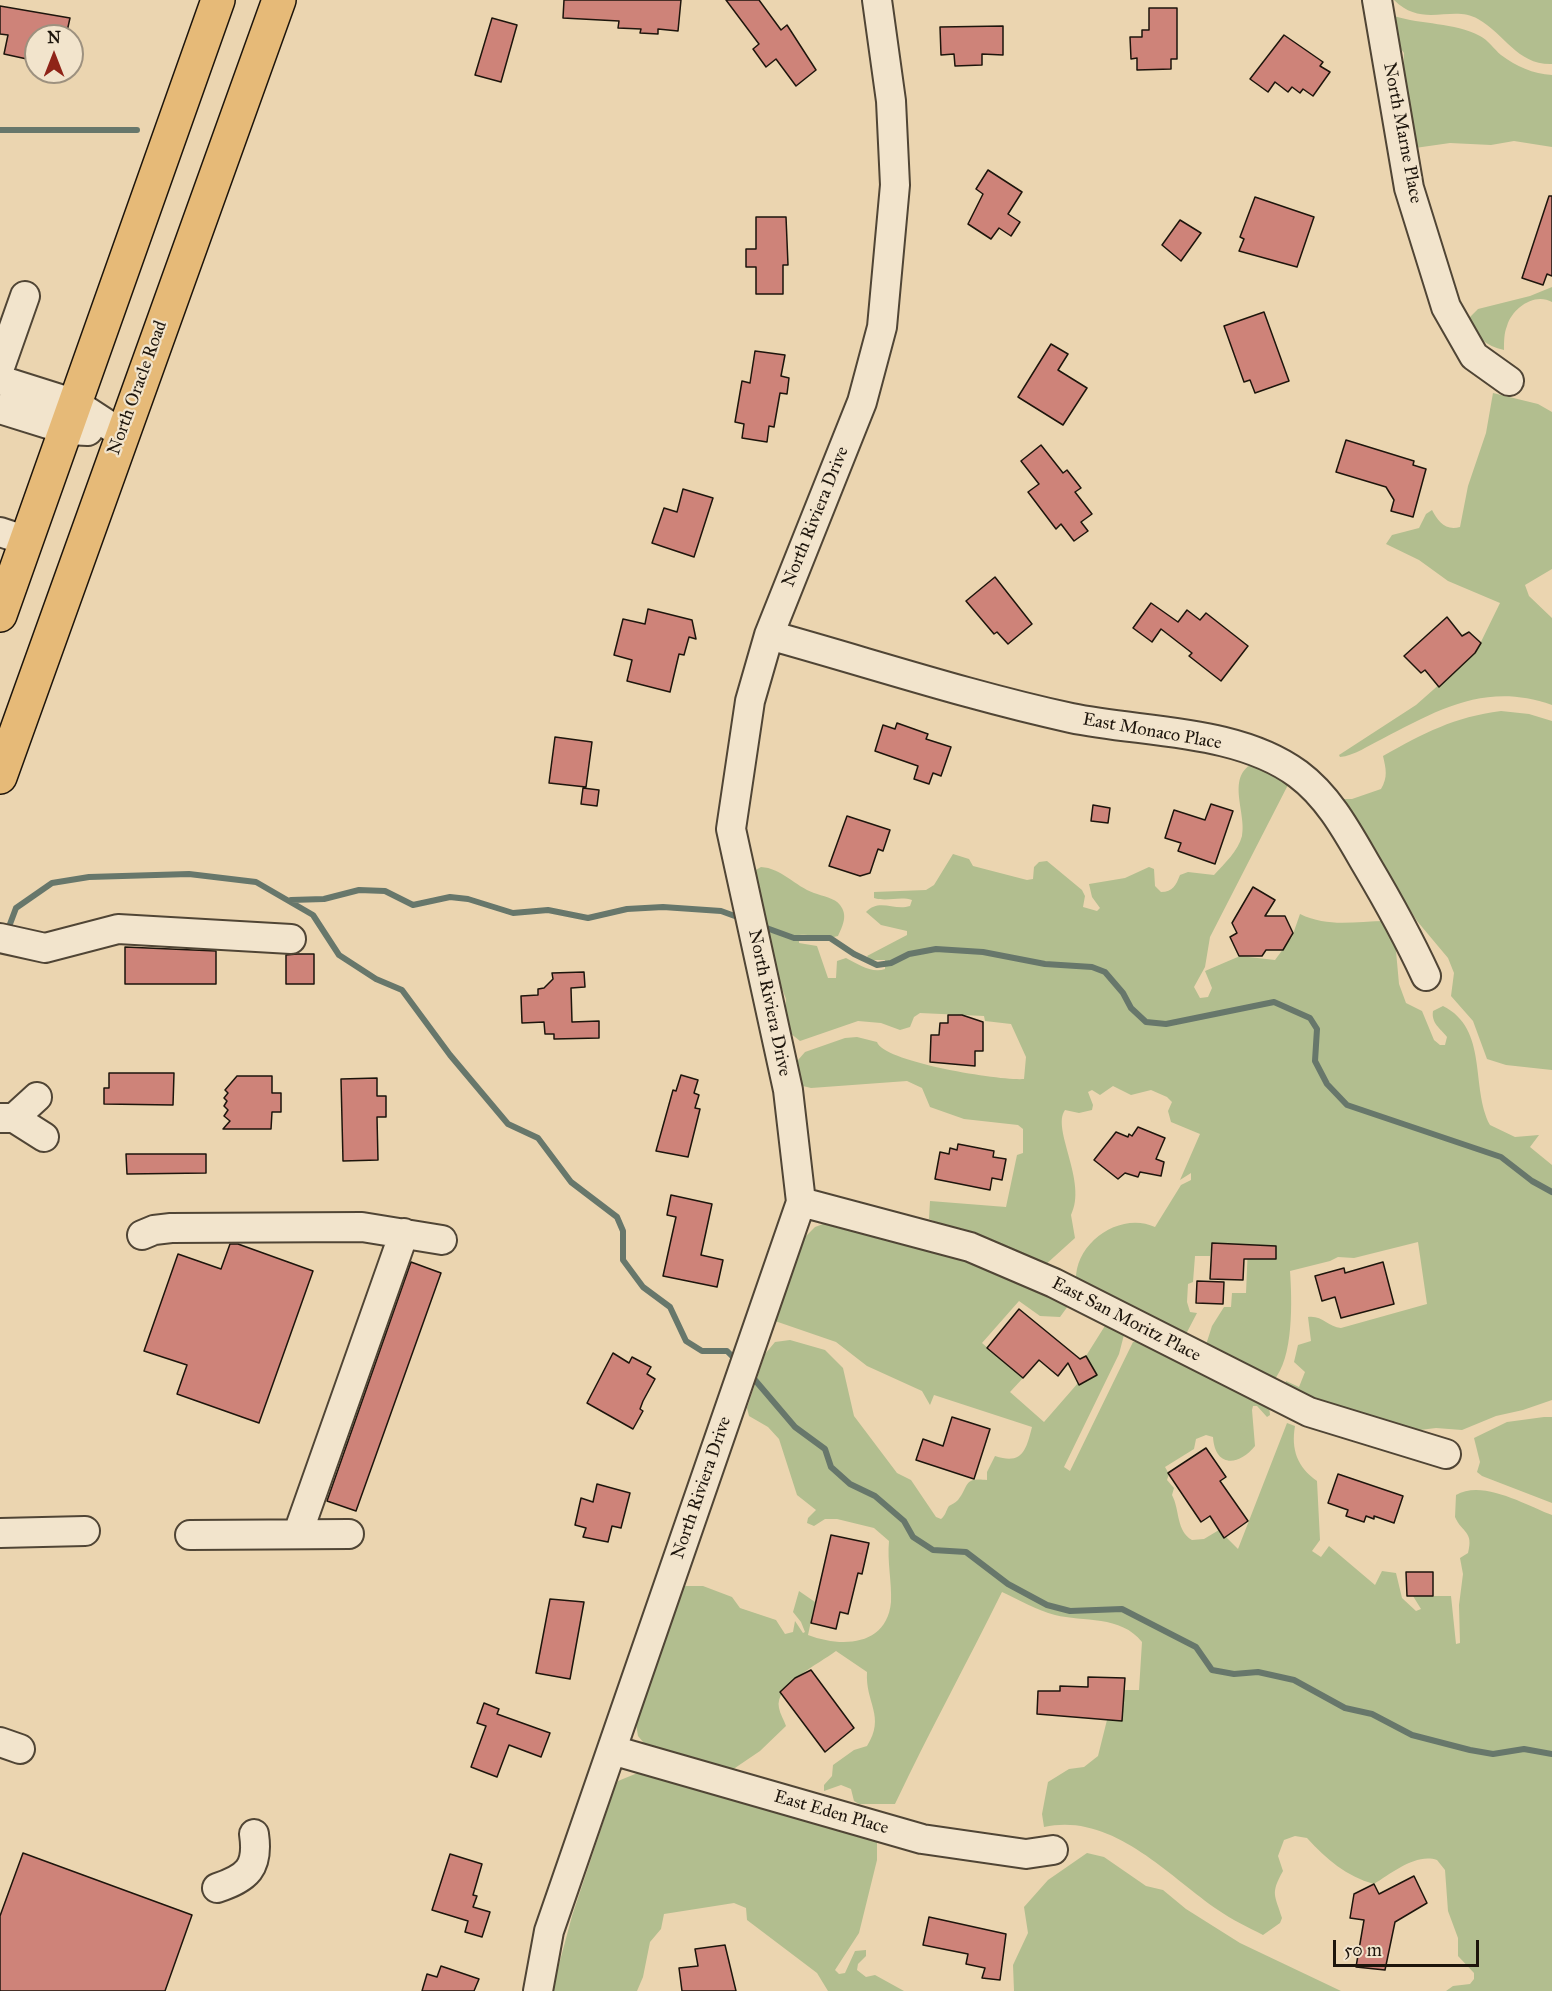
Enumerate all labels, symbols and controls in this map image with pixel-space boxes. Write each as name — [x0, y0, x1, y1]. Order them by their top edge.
north arrow — [24, 24, 84, 84]
text: N — [47, 28, 61, 47]
street label: North Marne Place — [1378, 61, 1426, 205]
street label: North Oracle Road — [104, 318, 172, 458]
street label: North Riviera Drive — [778, 444, 854, 590]
street label: East Monaco Place — [1081, 709, 1223, 755]
street label: North Riviera Drive — [743, 928, 795, 1078]
street label: East San Moritz Place — [1048, 1273, 1204, 1367]
street label: North Riviera Drive — [667, 1414, 737, 1562]
street label: East Eden Place — [771, 1786, 891, 1840]
scale bar — [1336, 1928, 1482, 1966]
text: 50 m — [1344, 1939, 1382, 1961]

